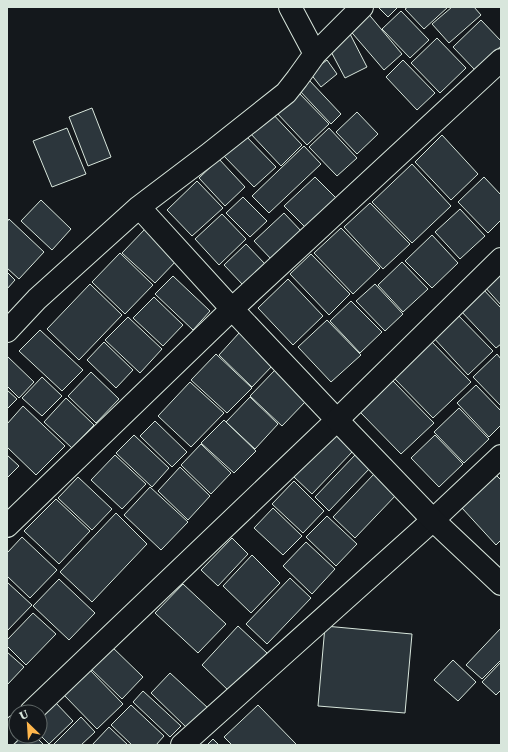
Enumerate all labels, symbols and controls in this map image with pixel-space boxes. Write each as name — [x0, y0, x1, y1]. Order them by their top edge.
north arrow — [8, 704, 48, 744]
text: U — [17, 707, 31, 723]

